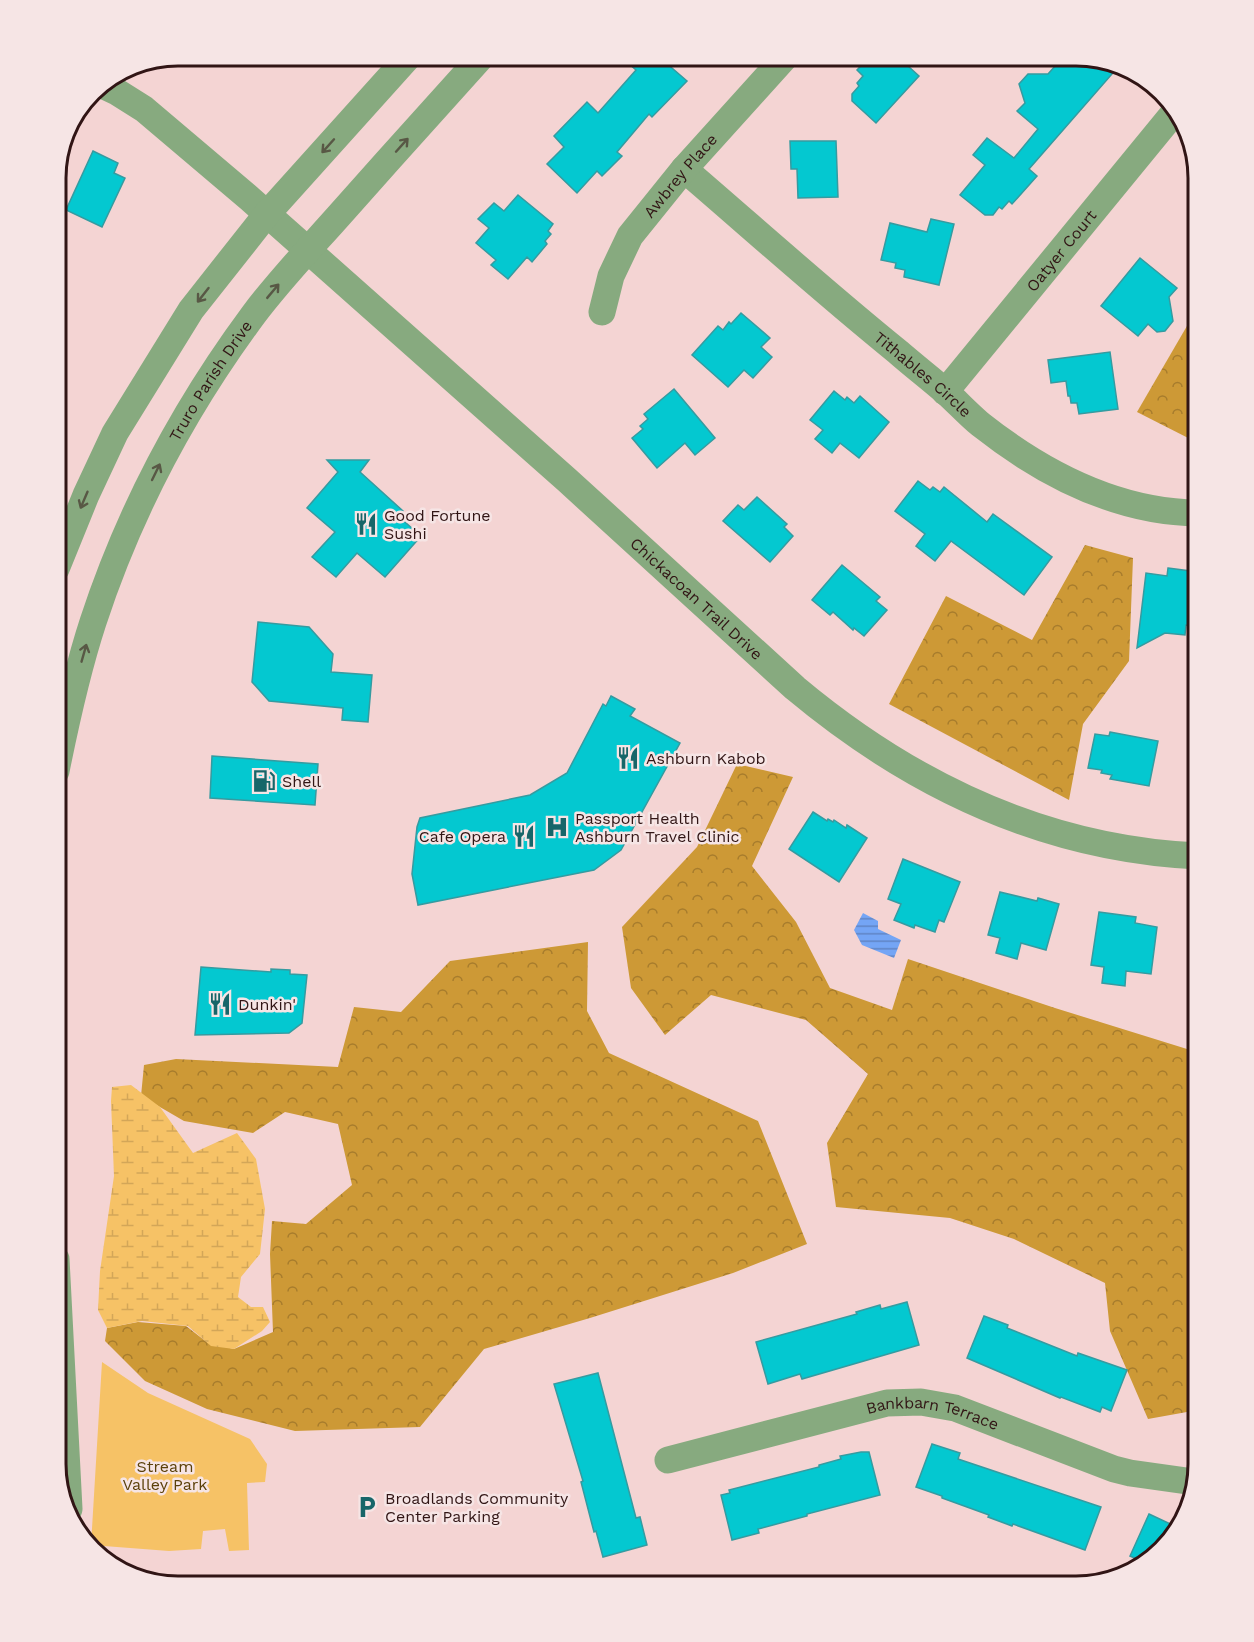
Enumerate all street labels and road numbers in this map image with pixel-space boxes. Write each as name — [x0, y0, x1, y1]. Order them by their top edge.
street label: Awbrey Place — [640, 130, 721, 222]
street label: Oatyer Court — [1022, 206, 1101, 295]
street label: Truro Parish Drive — [165, 317, 256, 444]
street label: Tithables Circle — [870, 328, 975, 421]
street label: Chickacoan Trail Drive — [626, 534, 767, 664]
street label: Bankbarn Terrace — [864, 1393, 1001, 1434]

